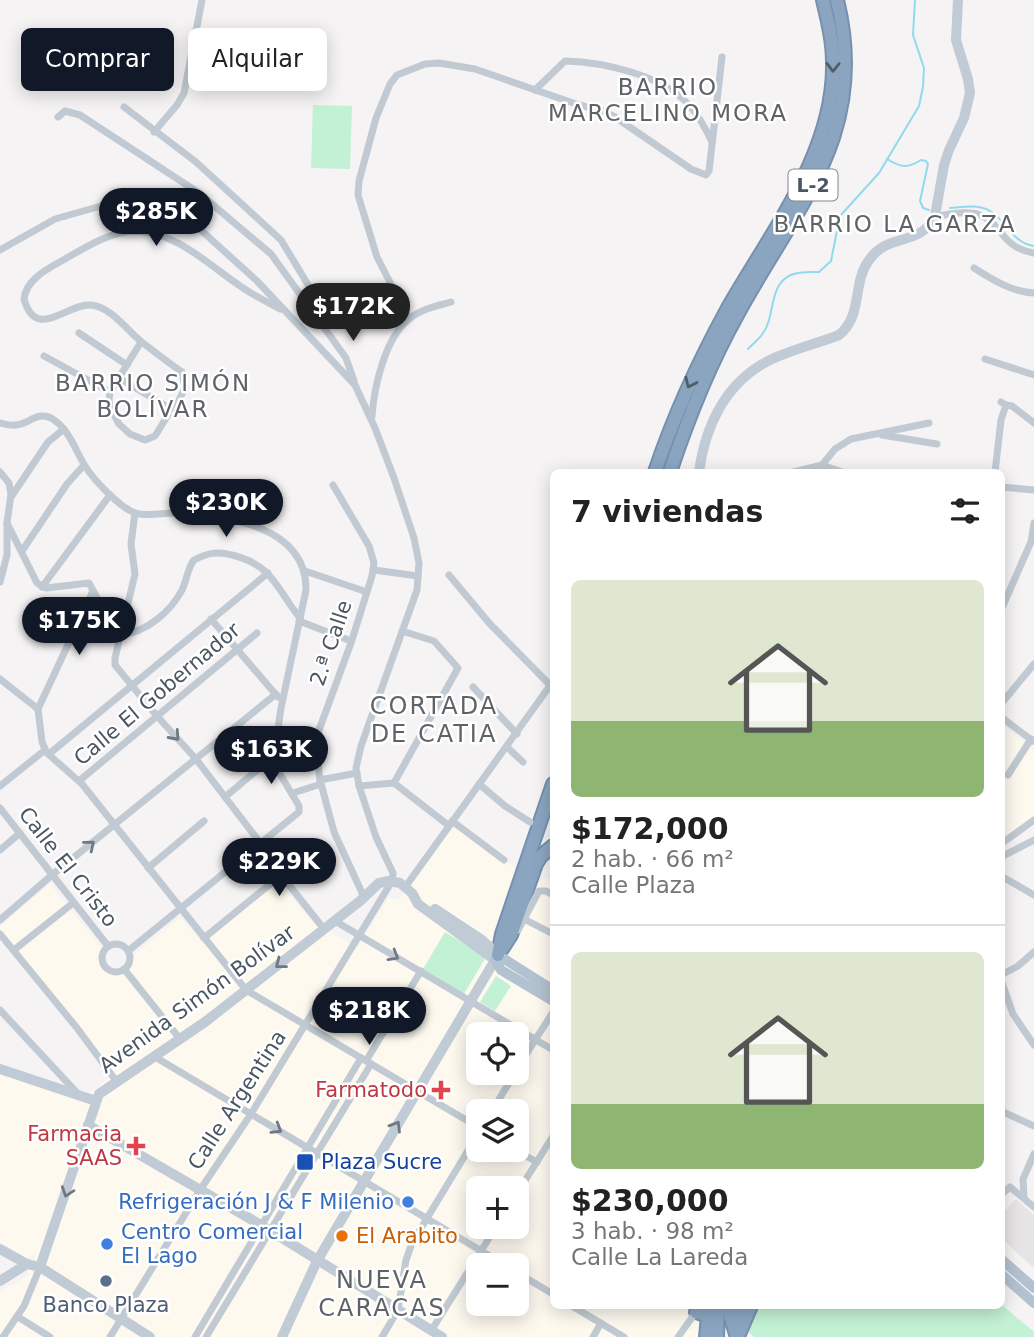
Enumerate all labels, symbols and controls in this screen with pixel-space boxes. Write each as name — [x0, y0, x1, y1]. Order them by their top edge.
chip: Comprar — [21, 28, 174, 91]
chip: Alquilar — [188, 28, 327, 91]
one-way arrow — [825, 62, 840, 73]
district label: BARRIO MARCELINO MORA — [548, 74, 788, 126]
road number: L-2 — [788, 169, 838, 200]
pin: $285K — [107, 188, 205, 248]
text: $285K — [115, 198, 197, 224]
district label: BARRIO LA GARZA — [773, 211, 1017, 237]
pin: $172K — [304, 284, 402, 343]
text: $172K — [312, 293, 394, 319]
district label: BARRIO SIMÓN BOLÍVAR — [55, 369, 251, 422]
one-way arrow — [684, 376, 698, 388]
pin: $230K — [177, 480, 275, 539]
text: $230K — [185, 489, 267, 515]
icon: filters — [946, 492, 984, 530]
text: 7 viviendas — [571, 494, 763, 529]
street label: 2.ª Calle — [305, 597, 357, 689]
pin: $175K — [30, 598, 128, 657]
text: $175K — [38, 607, 120, 633]
street label: Calle El Gobernador — [69, 617, 245, 770]
icon: home — [715, 625, 841, 751]
district label: CORTADA DE CATIA — [370, 692, 498, 748]
pin: $163K — [222, 726, 320, 786]
one-way arrow — [167, 728, 179, 741]
text: $163K — [230, 736, 312, 762]
street label: Calle El Cristo — [14, 802, 122, 932]
text: $172,000 — [571, 811, 729, 846]
pin: $229K — [230, 838, 328, 898]
one-way arrow — [81, 841, 94, 853]
text: 2 hab. · 66 m² — [571, 846, 734, 872]
text: $229K — [238, 848, 320, 874]
text: Calle Plaza — [571, 872, 696, 898]
street label: Avenida Simón Bolívar — [95, 920, 300, 1078]
one-way arrow — [386, 947, 399, 960]
one-way arrow — [275, 955, 287, 968]
pin: $218K — [320, 988, 418, 1047]
text: $218K — [328, 997, 410, 1023]
icon: home — [715, 997, 841, 1123]
map controls — [466, 1022, 529, 1316]
button: locate — [466, 1022, 529, 1085]
street label: Calle Argentina — [183, 1026, 291, 1174]
place label: Farmatodo — [315, 1078, 427, 1102]
marker: Farmatodo — [433, 1082, 449, 1098]
button: layers — [466, 1099, 529, 1162]
one-way arrow — [270, 1121, 283, 1134]
one-way arrow — [388, 1121, 401, 1134]
place label: Farmacia SAAS — [27, 1122, 122, 1170]
marker: Farmacia SAAS — [128, 1138, 144, 1154]
place label: Plaza Sucre — [321, 1150, 442, 1174]
marker: Plaza Sucre — [295, 1152, 315, 1172]
button: + — [466, 1176, 529, 1239]
text: $230,000 — [571, 1183, 729, 1218]
one-way arrow — [61, 1185, 75, 1197]
place label: Refrigeración J & F Milenio — [118, 1190, 394, 1214]
marker: Refrigeración J & F Milenio — [400, 1194, 416, 1210]
text: 3 hab. · 98 m² — [571, 1218, 734, 1244]
place label: Centro Comercial El Lago — [121, 1220, 303, 1268]
place label: El Arabito — [356, 1224, 458, 1248]
marker: El Arabito — [334, 1228, 350, 1244]
marker: Centro Comercial El Lago — [99, 1236, 115, 1252]
text: Calle La Lareda — [571, 1244, 748, 1270]
button: − — [466, 1253, 529, 1316]
district label: NUEVA CARACAS — [318, 1266, 446, 1322]
marker: Banco Plaza — [98, 1273, 114, 1289]
place label: Banco Plaza — [43, 1293, 169, 1317]

